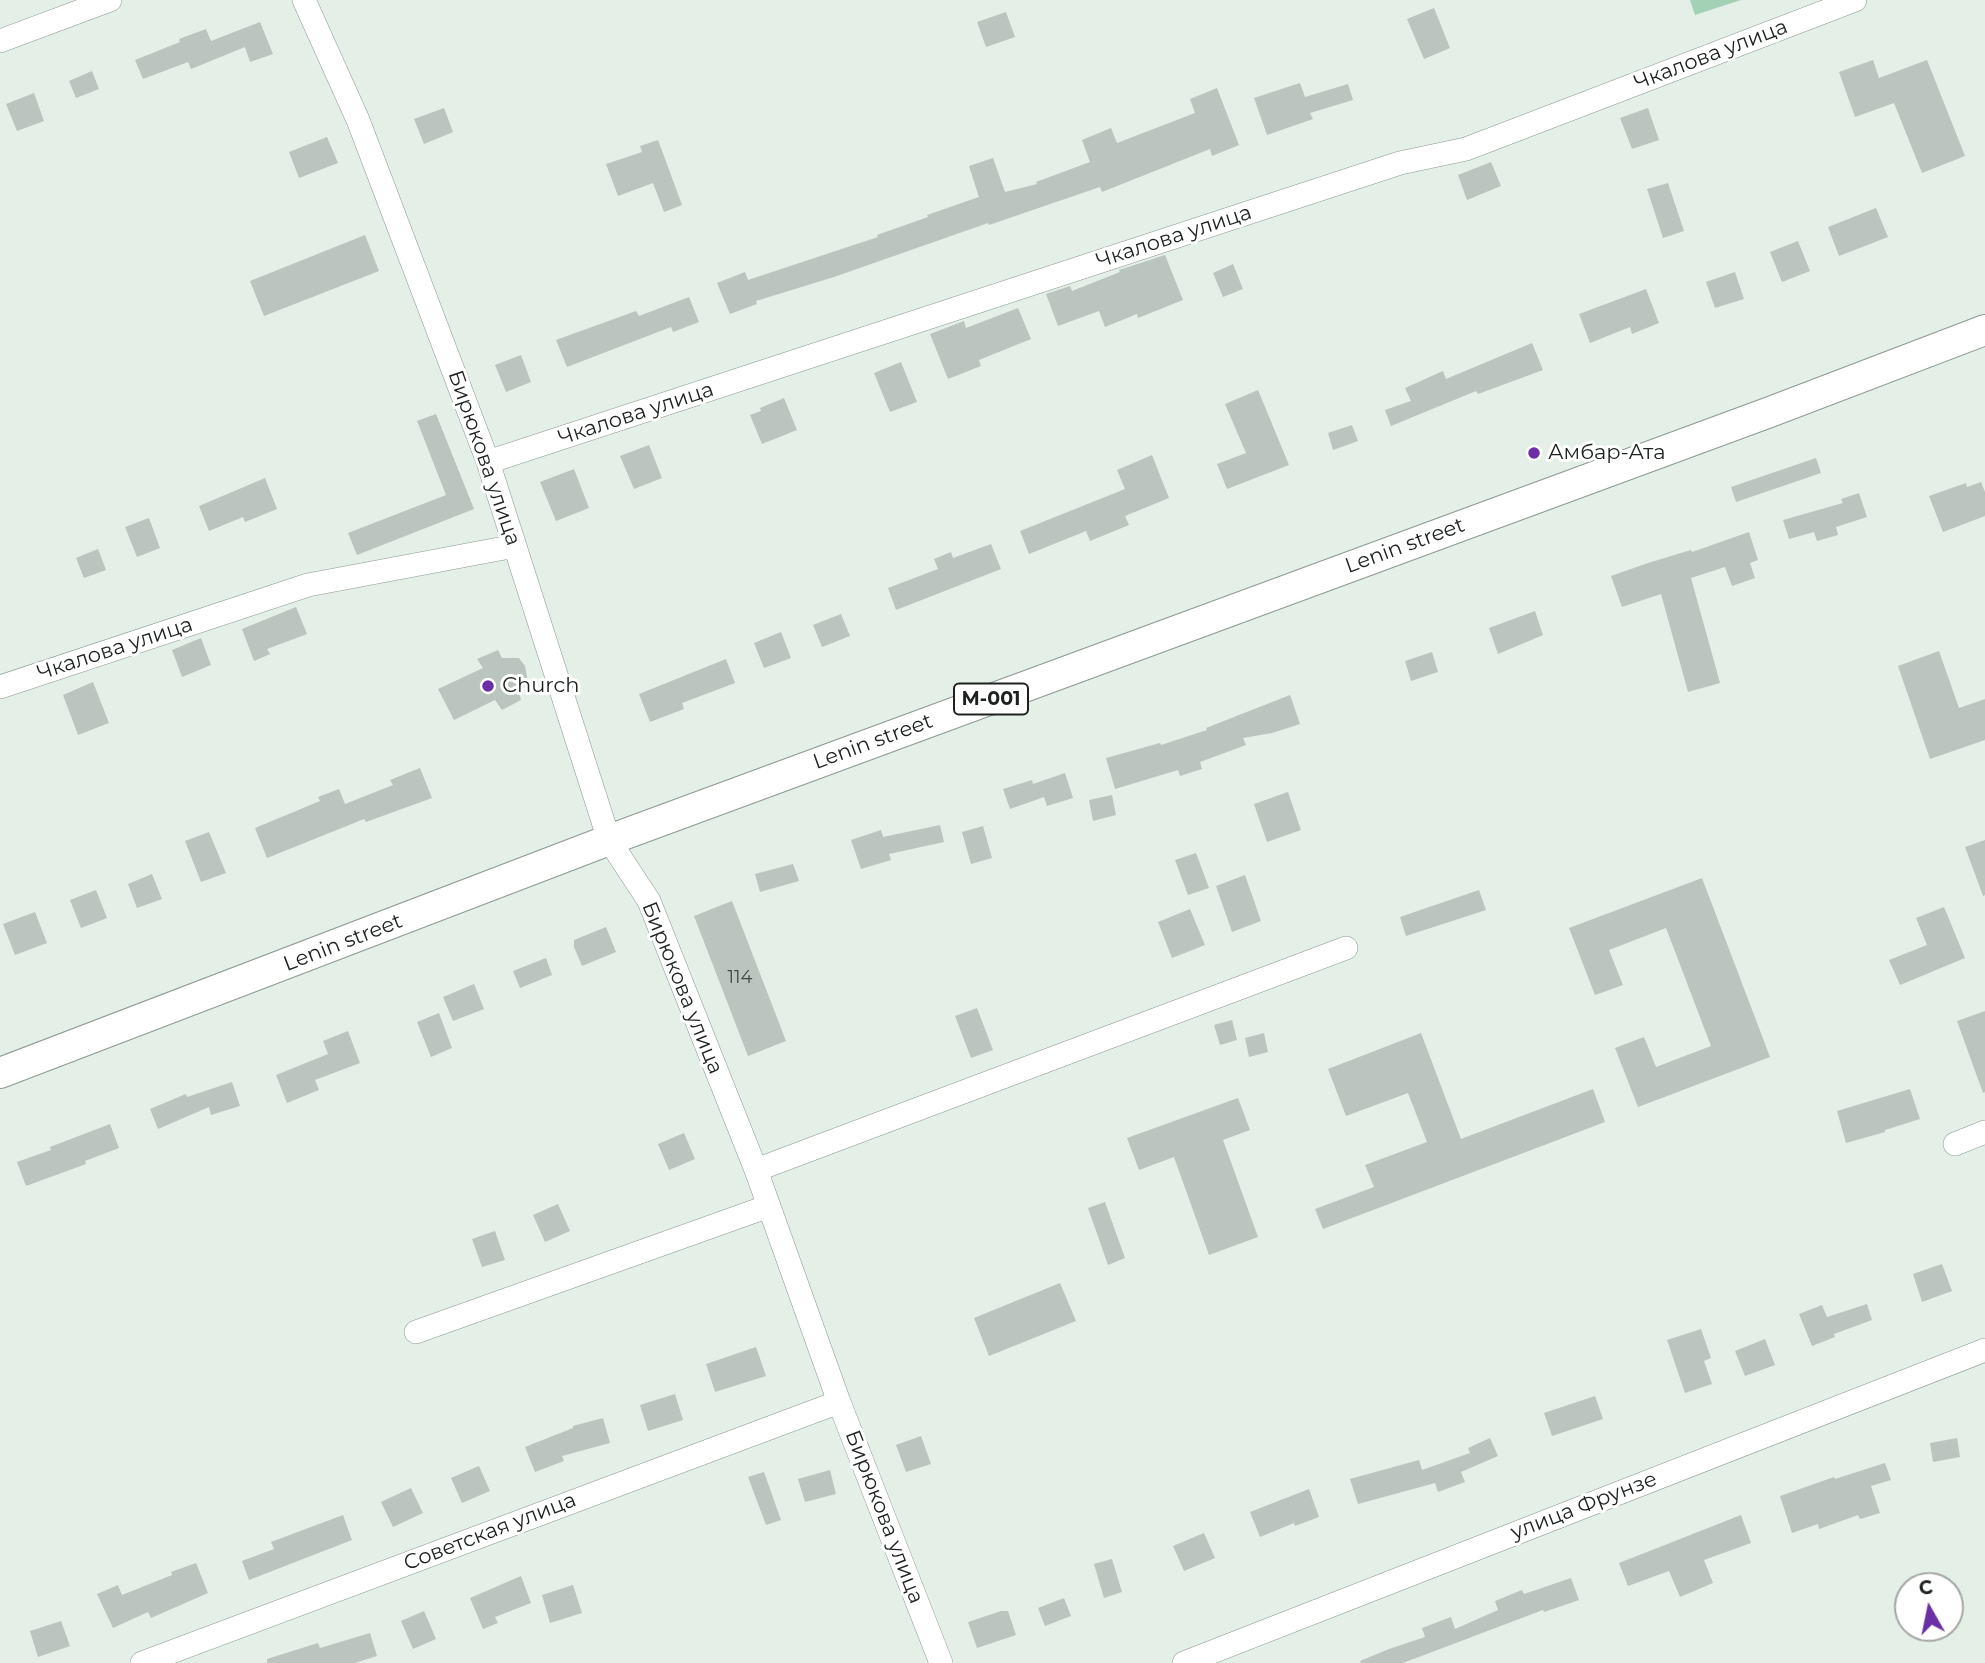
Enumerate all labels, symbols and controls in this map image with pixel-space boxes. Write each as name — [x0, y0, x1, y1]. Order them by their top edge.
street label: Чкалова улица — [1631, 14, 1791, 96]
street label: Чкалова улица — [1093, 200, 1255, 274]
street label: Бирюкова улица — [442, 367, 526, 549]
street label: Чкалова улица — [555, 377, 717, 451]
place label: Амбар-Ата — [1548, 440, 1665, 466]
marker: Амбар-Ата — [1526, 445, 1542, 461]
street label: Lenin street — [1342, 513, 1468, 579]
street label: Чкалова улица — [34, 612, 196, 686]
place label: Сhurch — [502, 673, 579, 699]
marker: Сhurch — [480, 678, 496, 694]
road number: М-001 — [954, 684, 1028, 714]
street label: Lenin street — [810, 709, 936, 775]
street label: Бирюкова улица — [636, 898, 728, 1078]
street label: Lenin street — [280, 909, 406, 977]
house number: 114 — [728, 967, 752, 989]
street label: Бирюкова улица — [839, 1427, 929, 1607]
street label: улица Фрунзе — [1507, 1467, 1661, 1545]
street label: Советская улица — [400, 1488, 580, 1576]
north arrow — [1894, 1572, 1964, 1642]
text: С — [1917, 1575, 1935, 1600]

